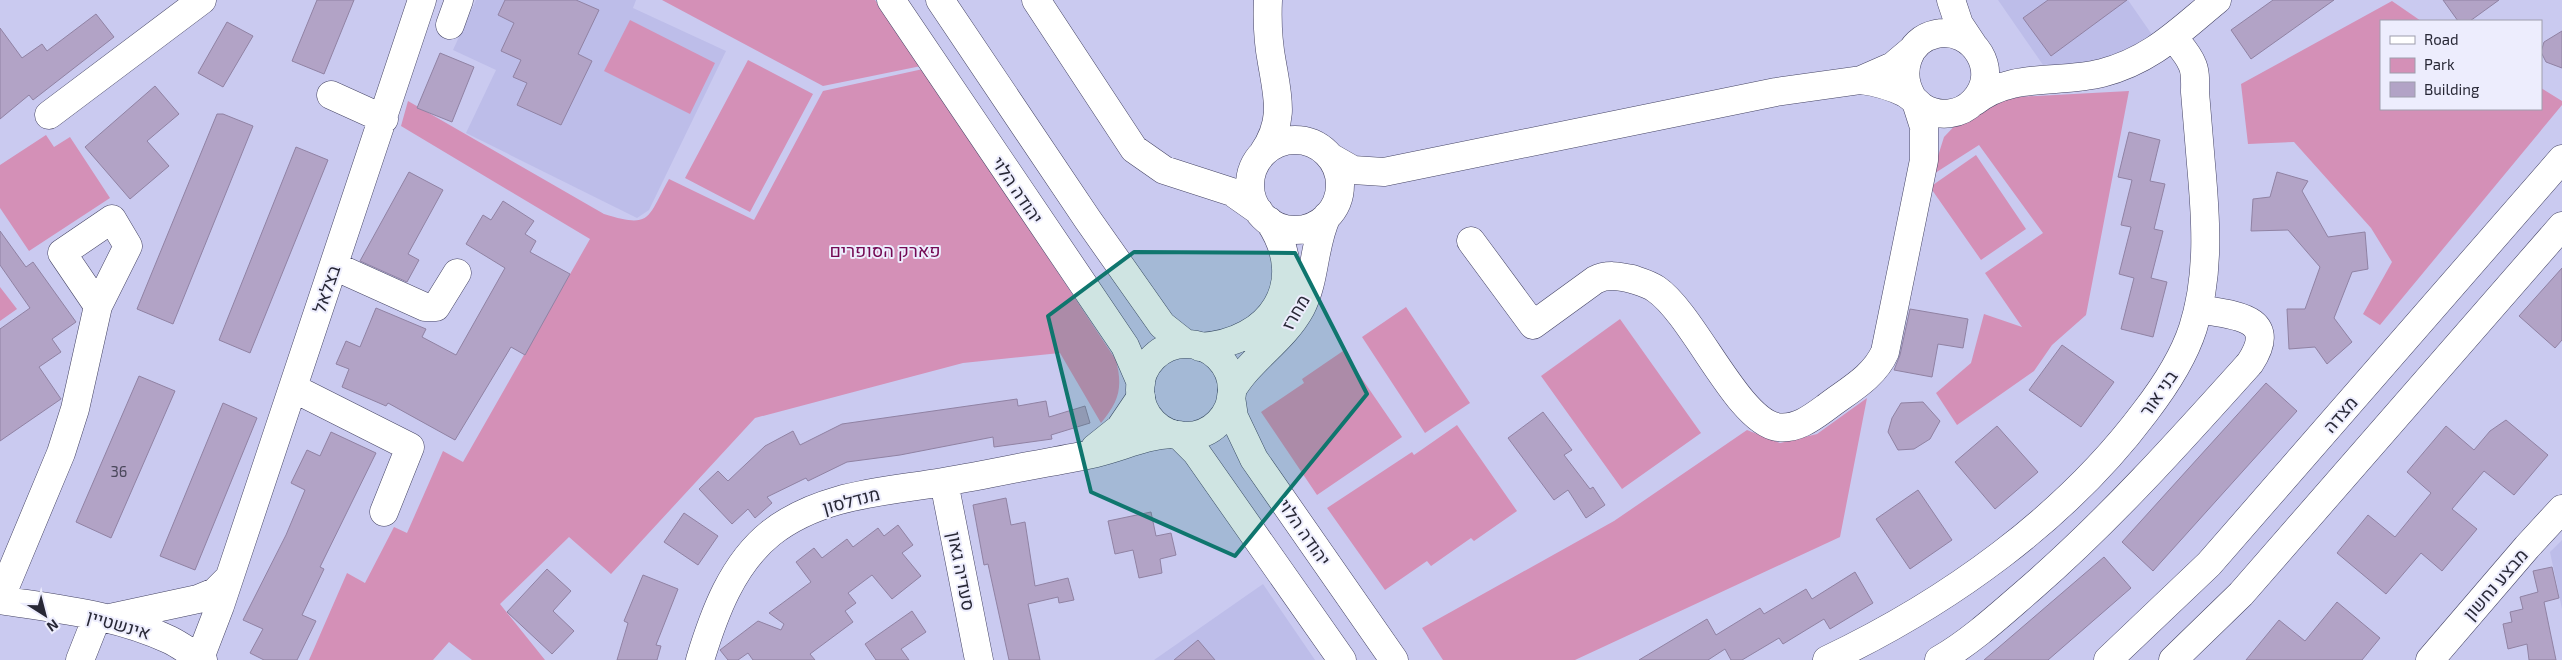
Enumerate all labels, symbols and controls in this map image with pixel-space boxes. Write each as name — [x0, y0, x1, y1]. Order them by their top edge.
legend — [2380, 20, 2542, 110]
text: Road — [2424, 30, 2459, 48]
text: Park — [2424, 55, 2455, 73]
text: Building — [2424, 80, 2480, 98]
street label: יהודה הלוי — [988, 152, 1048, 228]
park label: פארק הסופרים — [829, 239, 941, 261]
street label: בצלאל — [308, 262, 345, 316]
street label: מחרז — [1276, 290, 1314, 334]
street label: בני אור — [2134, 365, 2182, 420]
street label: מצדה — [2318, 391, 2362, 437]
house number: 36 — [111, 462, 127, 480]
street label: מנדלסון — [820, 482, 882, 518]
street label: יהודה הלוי — [1274, 495, 1336, 569]
street label: סעדיה גאון — [944, 529, 980, 613]
street label: מבצע נחשון — [2458, 544, 2532, 624]
north arrow — [20, 590, 70, 640]
street label: אינשטיין — [85, 604, 153, 644]
text: N — [44, 616, 62, 636]

